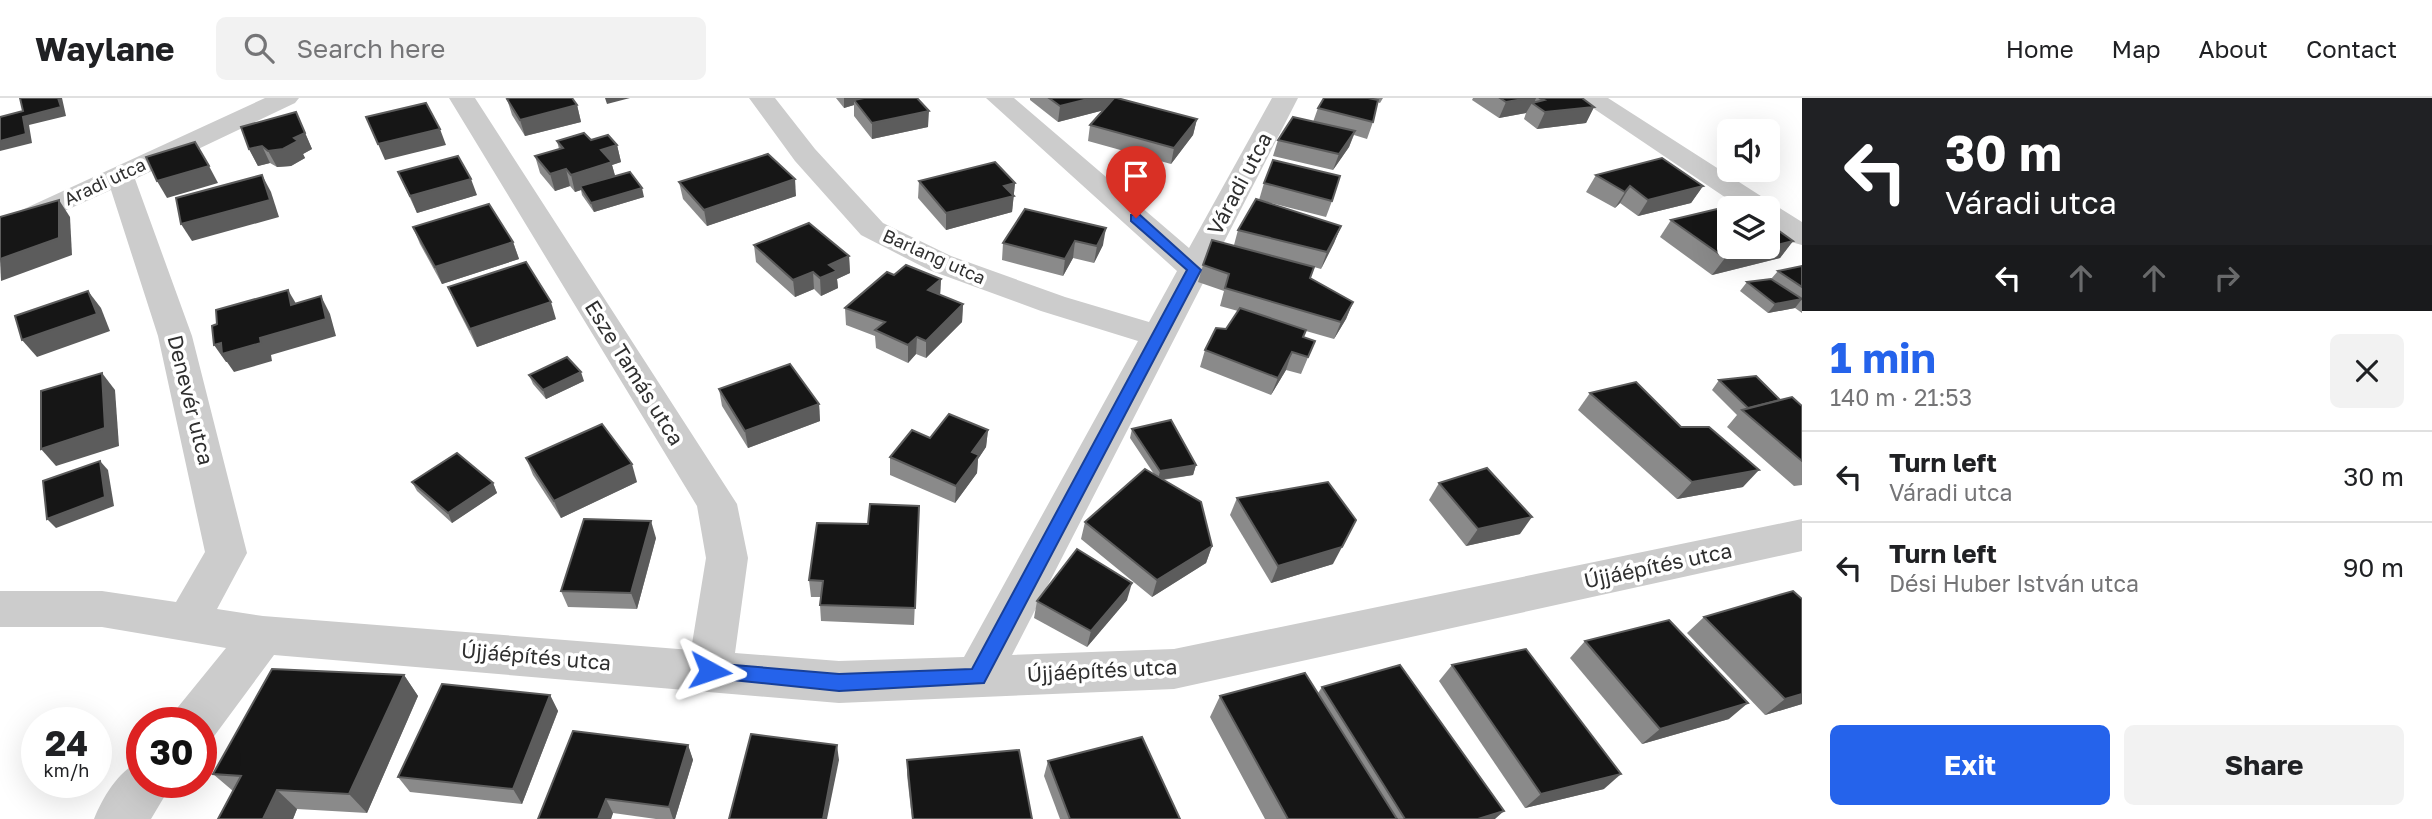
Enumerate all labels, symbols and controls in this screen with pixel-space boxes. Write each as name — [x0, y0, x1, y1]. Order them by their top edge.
search box — [216, 17, 706, 80]
text: Waylane — [35, 29, 174, 68]
icon: search — [240, 29, 278, 67]
text: Search here — [296, 33, 445, 64]
text: Home — [2006, 34, 2074, 63]
text: Map — [2112, 34, 2161, 63]
text: About — [2199, 34, 2268, 63]
text: Contact — [2306, 34, 2397, 63]
map controls — [1717, 119, 1780, 259]
button: sound — [1717, 119, 1780, 182]
text: 30 m — [1945, 123, 2062, 182]
icon: left — [1830, 126, 1921, 217]
street label: Váradi utca — [1201, 128, 1277, 239]
pin — [1106, 146, 1166, 218]
street label: Aradi utca — [60, 153, 149, 210]
icon: arrive — [1117, 157, 1155, 195]
text: Váradi utca — [1945, 183, 2117, 221]
button: layers — [1717, 196, 1780, 259]
street label: Barlang utca — [880, 224, 989, 288]
icon: left — [1989, 259, 2027, 297]
icon: ahead — [2062, 259, 2100, 297]
icon: ahead — [2135, 259, 2173, 297]
icon: right — [2208, 259, 2246, 297]
street label: Esze Tamás utca — [580, 295, 690, 450]
street label: Denevér utca — [162, 332, 220, 467]
text: 1 min — [1830, 332, 1936, 382]
button: close — [2330, 334, 2404, 408]
text: 140 m · 21:53 — [1830, 383, 1972, 411]
text: Turn left — [1889, 447, 1997, 478]
icon: left — [1830, 458, 1868, 496]
text: 30 m — [2343, 461, 2404, 492]
text: Váradi utca — [1889, 478, 2012, 506]
street label: Újjáépítés utca — [1581, 537, 1734, 593]
text: Turn left — [1889, 538, 1997, 569]
icon: left — [1830, 549, 1868, 587]
text: 90 m — [2343, 552, 2404, 583]
text: Dési Huber István utca — [1889, 569, 2139, 597]
position arrow — [673, 634, 747, 708]
street label: Újjáépítés utca — [460, 636, 612, 676]
street label: Újjáépítés utca — [1026, 653, 1178, 687]
speed limit sign: 30 — [126, 707, 217, 798]
text: 24 — [45, 722, 88, 764]
button: Exit — [1830, 725, 2110, 805]
button: Share — [2124, 725, 2404, 805]
text: km/h — [44, 759, 89, 781]

